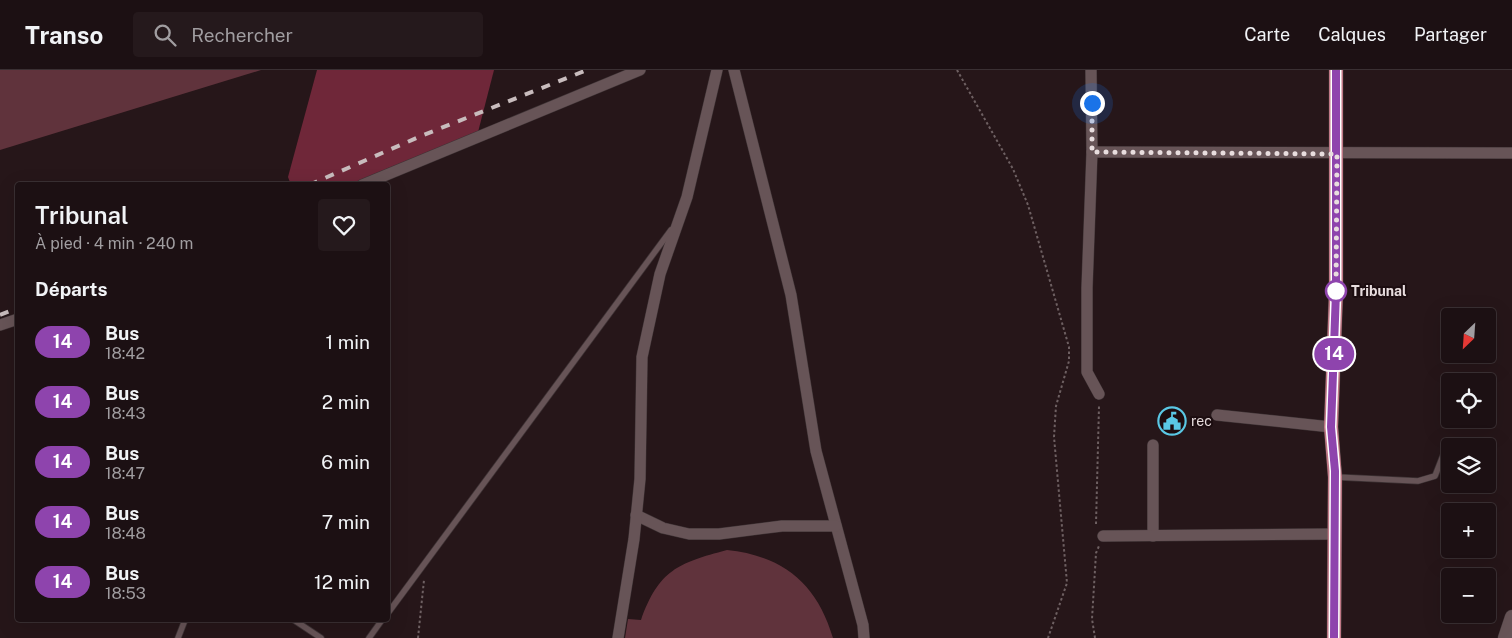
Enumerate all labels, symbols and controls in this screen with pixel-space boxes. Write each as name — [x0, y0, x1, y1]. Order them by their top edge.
search box — [133, 12, 483, 57]
text: Transo — [25, 21, 103, 49]
icon: search — [151, 21, 179, 49]
text: Rechercher — [191, 24, 293, 46]
text: Carte — [1244, 24, 1290, 45]
text: Calques — [1318, 24, 1386, 45]
text: Partager — [1414, 24, 1487, 45]
your location — [1080, 91, 1105, 116]
button: heart — [318, 199, 370, 251]
text: Tribunal — [35, 201, 129, 229]
text: À pied · 4 min · 240 m — [35, 234, 193, 253]
text: Départs — [35, 278, 107, 300]
marker: Tribunal — [1325, 280, 1347, 302]
place label: Tribunal — [1351, 283, 1407, 299]
north arrow — [1441, 308, 1496, 362]
map controls — [1441, 308, 1496, 623]
text: Bus — [105, 322, 139, 344]
text: 14 — [53, 331, 72, 352]
text: 1 min — [325, 331, 370, 353]
line badge: 14 — [1312, 338, 1356, 370]
text: 14 — [1324, 343, 1344, 364]
text: 18:42 — [105, 344, 145, 363]
button: locate — [1441, 373, 1496, 428]
text: Bus — [105, 382, 139, 404]
text: 14 — [53, 391, 72, 412]
text: 2 min — [322, 391, 370, 413]
text: 18:43 — [105, 404, 146, 423]
public building icon: rec — [1157, 406, 1187, 436]
place label: rec — [1191, 413, 1212, 429]
button: layers — [1441, 438, 1496, 493]
text: Bus — [105, 442, 139, 464]
text: 14 — [53, 451, 72, 472]
text: 6 min — [321, 451, 370, 473]
text: 18:47 — [105, 464, 145, 483]
text: Bus — [105, 502, 139, 524]
button: + — [1441, 503, 1496, 558]
text: 14 — [53, 511, 72, 532]
text: 7 min — [322, 511, 370, 533]
text: 18:48 — [105, 524, 146, 543]
text: Bus — [105, 562, 139, 584]
button: − — [1441, 568, 1496, 623]
text: 14 — [53, 571, 72, 592]
text: 12 min — [314, 571, 370, 593]
text: 18:53 — [105, 584, 146, 603]

